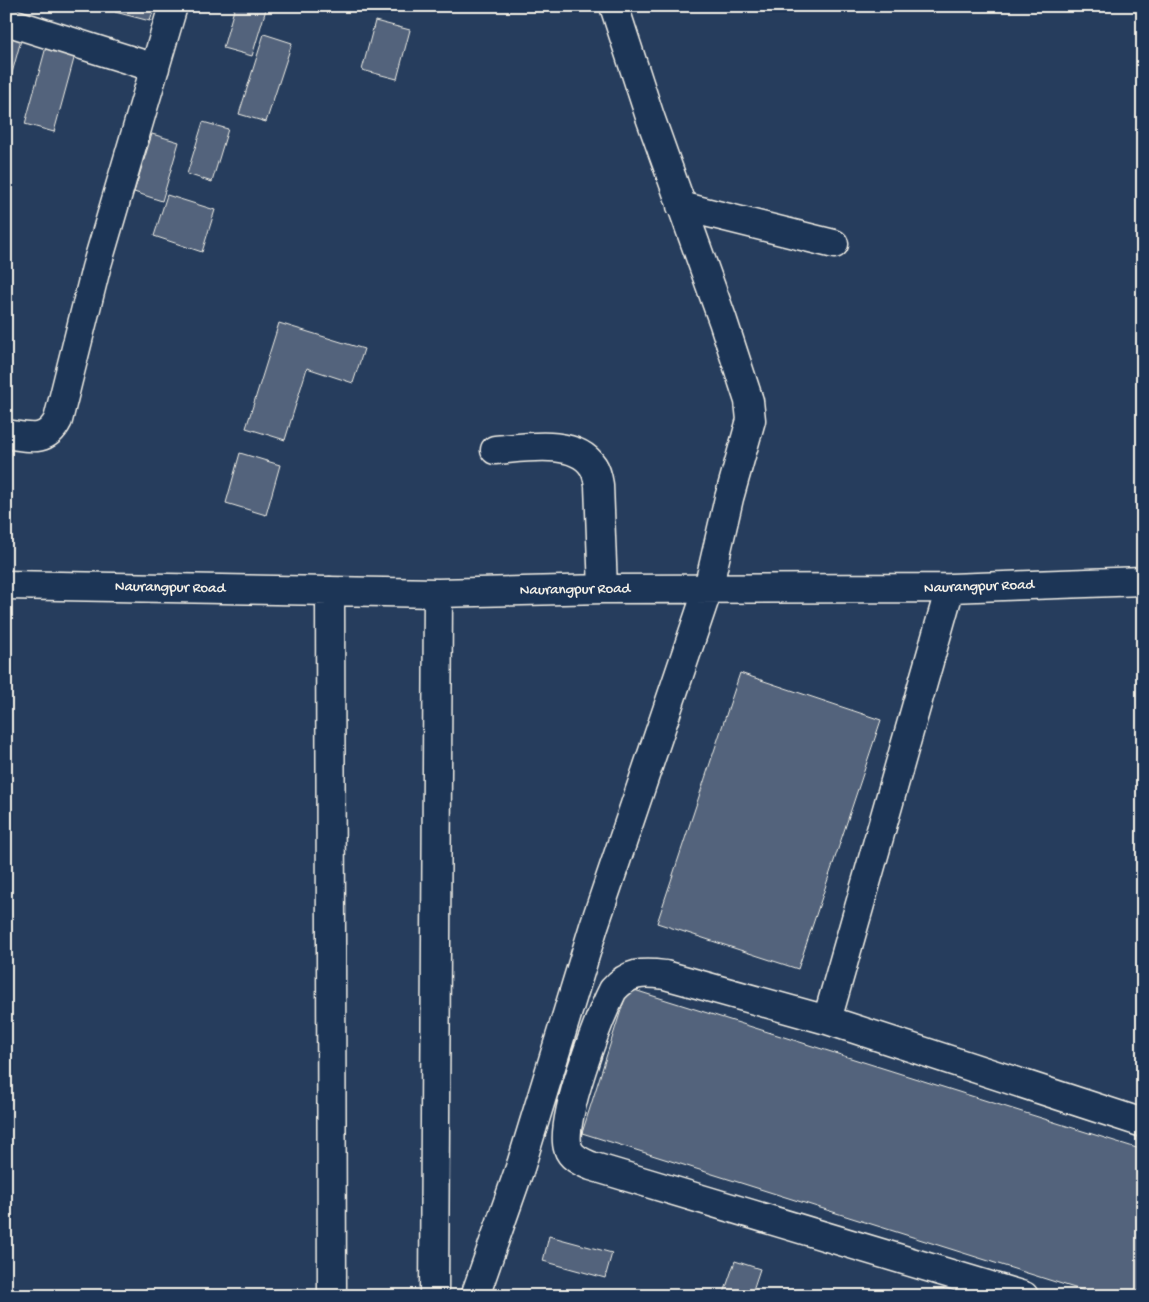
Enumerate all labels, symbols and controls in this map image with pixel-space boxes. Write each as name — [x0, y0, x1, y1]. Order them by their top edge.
street label: Naurangpur Road — [923, 576, 1036, 598]
street label: Naurangpur Road — [115, 578, 227, 598]
street label: Naurangpur Road — [520, 580, 632, 600]

